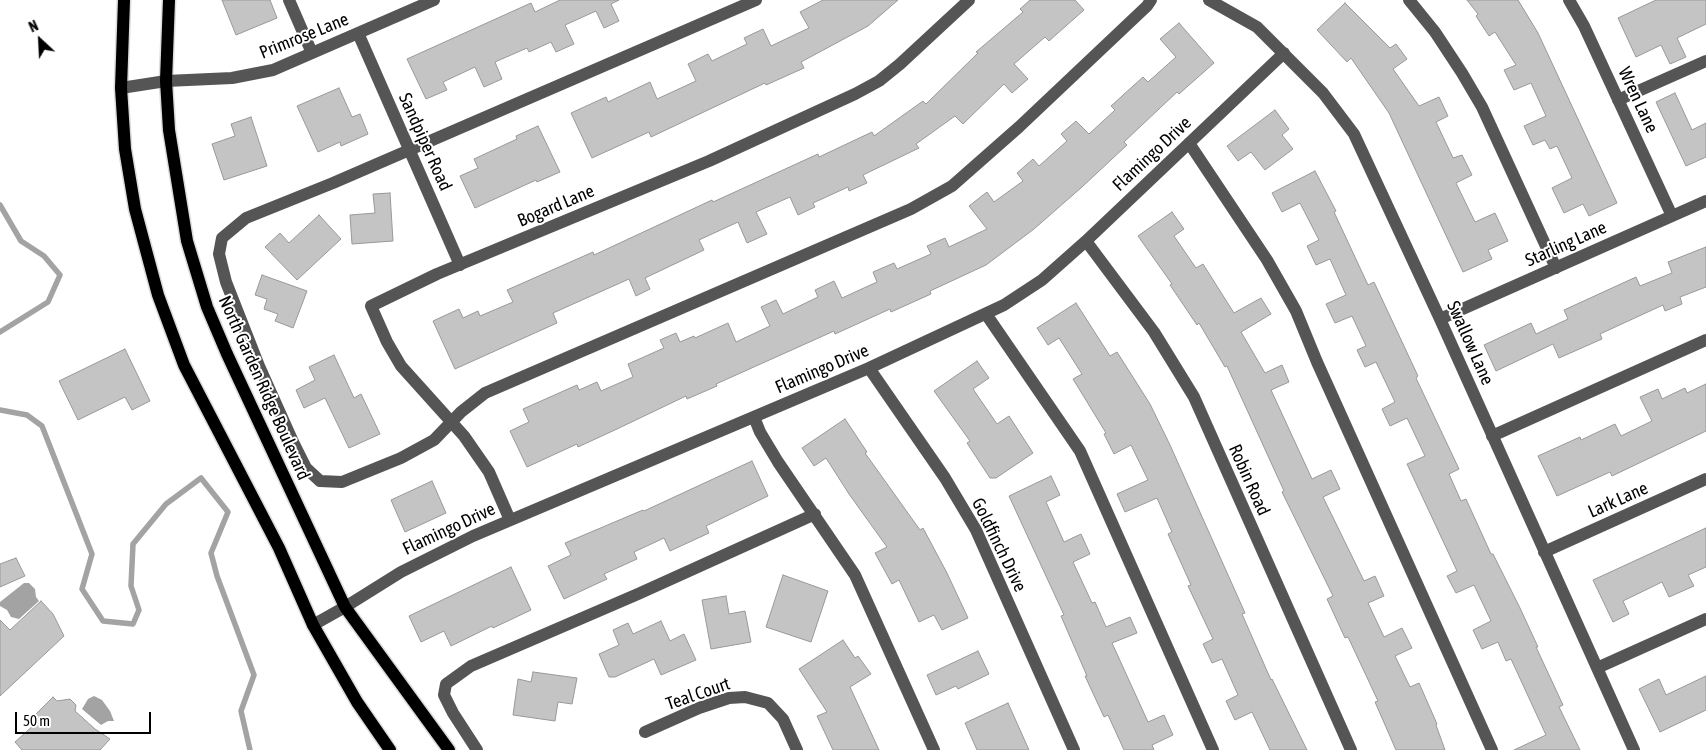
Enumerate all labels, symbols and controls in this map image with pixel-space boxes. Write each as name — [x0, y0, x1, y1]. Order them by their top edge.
street label: Primrose Lane — [256, 8, 352, 64]
north arrow — [15, 15, 65, 65]
text: N — [27, 17, 41, 35]
street label: Wren Lane — [1613, 64, 1663, 136]
street label: Sandpiper Road — [394, 90, 456, 194]
street label: Flamingo Drive — [1108, 112, 1196, 196]
street label: Bogard Lane — [514, 180, 598, 232]
street label: Starling Lane — [1522, 217, 1610, 271]
street label: North Garden Ridge Boulevard — [214, 293, 314, 483]
street label: Swallow Lane — [1442, 298, 1498, 388]
street label: Flamingo Drive — [772, 340, 872, 398]
street label: Robin Road — [1224, 441, 1274, 519]
street label: Lark Lane — [1585, 477, 1651, 523]
street label: Goldfinch Drive — [967, 495, 1031, 595]
street label: Flamingo Drive — [399, 498, 499, 560]
street label: Teal Court — [663, 673, 733, 715]
scale bar — [18, 702, 154, 734]
text: 50 m — [23, 712, 50, 729]

